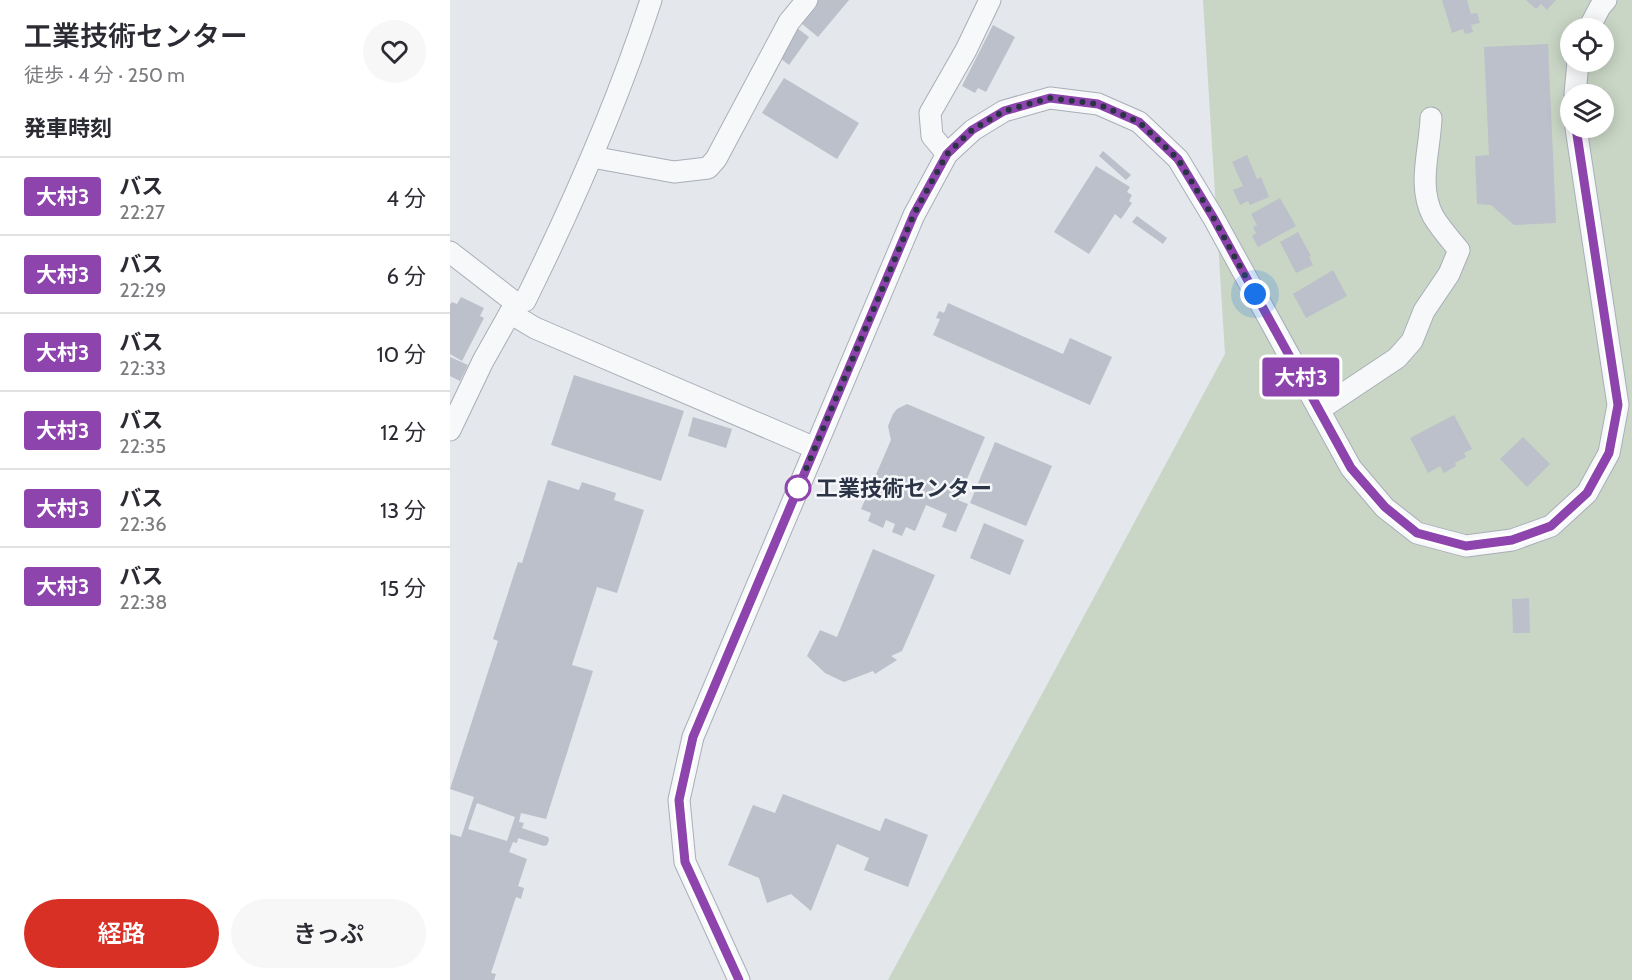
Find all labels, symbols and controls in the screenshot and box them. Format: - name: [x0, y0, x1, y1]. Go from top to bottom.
- map controls: [1560, 18, 1614, 138]
- button: locate: [1560, 18, 1614, 72]
- text: 工業技術センター: [24, 19, 248, 53]
- button: heart: [363, 20, 426, 83]
- text: 徒歩 · 4 分 · 250 m: [24, 63, 185, 87]
- button: layers: [1560, 84, 1614, 138]
- text: 発車時刻: [24, 115, 112, 142]
- text: バス: [119, 173, 163, 200]
- text: 大村3: [36, 184, 89, 209]
- text: 4 分: [386, 185, 426, 212]
- text: 22:27: [119, 200, 165, 224]
- text: バス: [119, 251, 163, 278]
- text: 大村3: [36, 262, 89, 287]
- text: 6 分: [387, 263, 426, 290]
- text: 22:29: [119, 278, 166, 302]
- your location: [1240, 279, 1270, 309]
- text: バス: [119, 329, 163, 356]
- text: 大村3: [36, 340, 89, 365]
- text: 10 分: [377, 341, 426, 368]
- text: 22:33: [119, 356, 166, 380]
- line badge: 大村3: [1266, 358, 1336, 397]
- text: 大村3: [1274, 365, 1328, 390]
- text: バス: [119, 407, 163, 434]
- text: 大村3: [36, 418, 89, 443]
- text: 12 分: [380, 419, 426, 446]
- text: 22:35: [119, 434, 166, 458]
- marker: 工業技術センター: [785, 475, 811, 501]
- place label: 工業技術センター: [816, 475, 992, 502]
- text: バス: [119, 485, 163, 512]
- text: 大村3: [36, 496, 89, 521]
- text: 13 分: [380, 497, 426, 524]
- text: 22:36: [119, 512, 167, 536]
- text: バス: [119, 563, 163, 590]
- text: 大村3: [36, 574, 89, 599]
- text: 15 分: [380, 575, 426, 602]
- text: 22:38: [119, 590, 167, 614]
- button: 経路: [24, 899, 219, 968]
- button: きっぷ: [231, 899, 426, 968]

